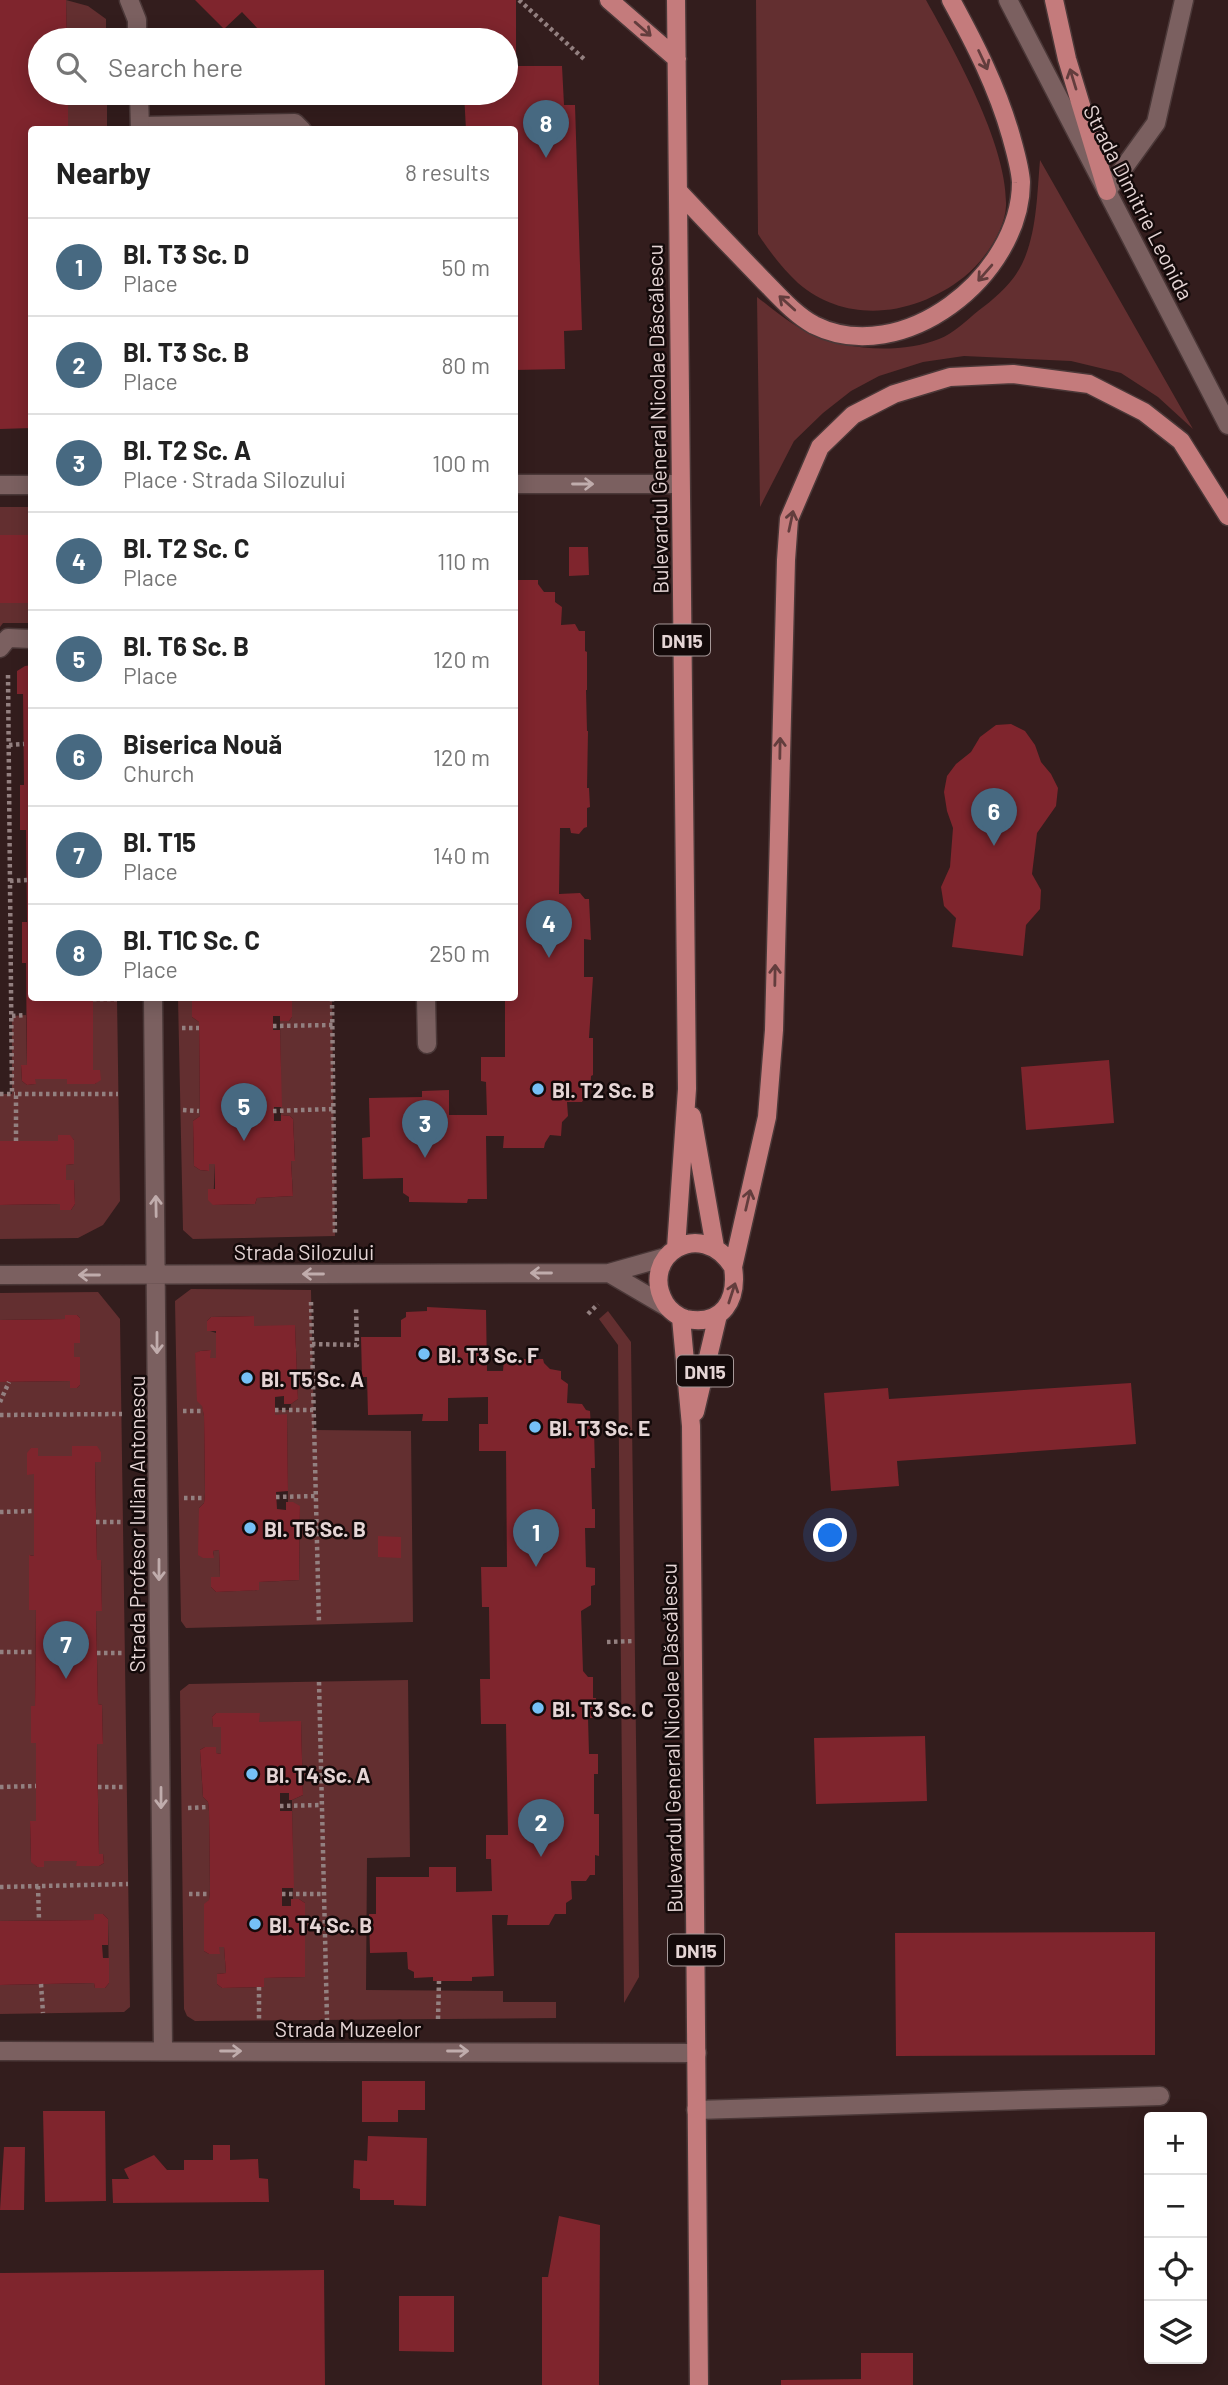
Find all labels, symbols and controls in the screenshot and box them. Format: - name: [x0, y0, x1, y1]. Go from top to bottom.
- one-way arrow: [634, 21, 652, 37]
- search box: [28, 28, 518, 105]
- icon: search: [52, 48, 90, 86]
- one-way arrow: [977, 49, 990, 71]
- text: Search here: [108, 51, 243, 82]
- one-way arrow: [1065, 68, 1078, 90]
- pin: 8: [523, 100, 569, 158]
- street label: Strada Dimitrie Leonida: [1079, 100, 1199, 304]
- text: Nearby: [56, 154, 151, 190]
- text: 8 results: [405, 158, 490, 186]
- text: Bl. T3 Sc. D: [123, 238, 249, 269]
- street label: Bulevardul General Nicolae Dăscălescu: [641, 244, 673, 594]
- text: 1: [75, 253, 83, 281]
- text: 50 m: [442, 253, 490, 281]
- one-way arrow: [977, 264, 993, 282]
- text: Place: [123, 269, 178, 297]
- one-way arrow: [779, 295, 796, 312]
- text: Bl. T3 Sc. B: [123, 336, 249, 367]
- text: 2: [73, 351, 85, 379]
- text: 80 m: [441, 351, 490, 379]
- text: Place: [123, 367, 178, 395]
- text: Bl. T2 Sc. A: [123, 434, 251, 465]
- text: 3: [73, 449, 85, 477]
- text: 100 m: [432, 449, 490, 477]
- text: Place · Strada Silozului: [123, 465, 346, 493]
- one-way arrow: [571, 477, 594, 491]
- one-way arrow: [784, 510, 798, 533]
- text: Bl. T2 Sc. C: [123, 532, 250, 563]
- text: 4: [72, 547, 86, 575]
- text: 110 m: [437, 547, 490, 575]
- text: Place: [123, 563, 178, 591]
- road number: DN15: [654, 624, 710, 656]
- text: Bl. T6 Sc. B: [123, 630, 249, 661]
- text: 5: [73, 645, 85, 673]
- text: 120 m: [433, 645, 490, 673]
- text: Place: [123, 661, 178, 689]
- text: Biserica Nouă: [123, 728, 282, 759]
- one-way arrow: [774, 737, 787, 760]
- text: 6: [73, 743, 85, 771]
- text: 120 m: [433, 743, 490, 771]
- text: Church: [123, 759, 194, 787]
- pin: 6: [971, 788, 1017, 846]
- text: Bl. T15: [123, 826, 196, 857]
- text: 7: [73, 841, 85, 869]
- text: 140 m: [433, 841, 490, 869]
- text: Place: [123, 857, 178, 885]
- pin: 4: [526, 900, 572, 958]
- text: Bl. T1C Sc. C: [123, 924, 260, 955]
- text: 8: [73, 939, 85, 967]
- text: 250 m: [429, 939, 490, 967]
- text: Place: [123, 955, 178, 983]
- one-way arrow: [769, 964, 782, 987]
- place label: Bl. T2 Sc. B: [552, 1077, 654, 1102]
- marker: Bl. T2 Sc. B: [530, 1081, 546, 1097]
- pin: 5: [221, 1083, 267, 1141]
- pin: 3: [402, 1100, 448, 1158]
- one-way arrow: [742, 1189, 755, 1212]
- one-way arrow: [149, 1195, 163, 1218]
- street label: Strada Silozului: [234, 1239, 374, 1264]
- one-way arrow: [530, 1266, 553, 1280]
- one-way arrow: [302, 1267, 325, 1281]
- one-way arrow: [77, 1268, 100, 1282]
- one-way arrow: [726, 1282, 739, 1304]
- one-way arrow: [150, 1331, 164, 1354]
- place label: Bl. T3 Sc. F: [438, 1342, 539, 1367]
- marker: Bl. T3 Sc. F: [416, 1346, 432, 1362]
- road number: DN15: [677, 1356, 733, 1386]
- place label: Bl. T5 Sc. A: [261, 1366, 364, 1391]
- marker: Bl. T5 Sc. A: [239, 1370, 255, 1386]
- street label: Strada Profesor Iulian Antonescu: [124, 1375, 149, 1673]
- place label: Bl. T3 Sc. E: [549, 1415, 650, 1440]
- marker: Bl. T3 Sc. E: [527, 1419, 543, 1435]
- pin: 1: [513, 1509, 559, 1567]
- place label: Bl. T5 Sc. B: [264, 1516, 366, 1541]
- your location: [813, 1518, 847, 1552]
- marker: Bl. T5 Sc. B: [242, 1520, 258, 1536]
- one-way arrow: [152, 1558, 166, 1581]
- street label: Bulevardul General Nicolae Dăscălescu: [655, 1563, 687, 1913]
- pin: 7: [43, 1621, 89, 1679]
- place label: Bl. T3 Sc. C: [552, 1696, 654, 1721]
- marker: Bl. T3 Sc. C: [530, 1700, 546, 1716]
- place label: Bl. T4 Sc. A: [266, 1762, 370, 1787]
- marker: Bl. T4 Sc. A: [244, 1766, 260, 1782]
- one-way arrow: [154, 1786, 168, 1809]
- pin: 2: [518, 1799, 564, 1857]
- place label: Bl. T4 Sc. B: [269, 1912, 372, 1937]
- marker: Bl. T4 Sc. B: [247, 1916, 263, 1932]
- road number: DN15: [668, 1934, 724, 1966]
- street label: Strada Muzeelor: [275, 2016, 422, 2041]
- one-way arrow: [219, 2044, 242, 2058]
- one-way arrow: [447, 2044, 470, 2058]
- map controls: [1144, 2112, 1207, 2364]
- button: +: [1144, 2112, 1207, 2175]
- button: −: [1144, 2175, 1207, 2238]
- button: locate: [1144, 2238, 1207, 2301]
- button: layers: [1144, 2301, 1207, 2364]

